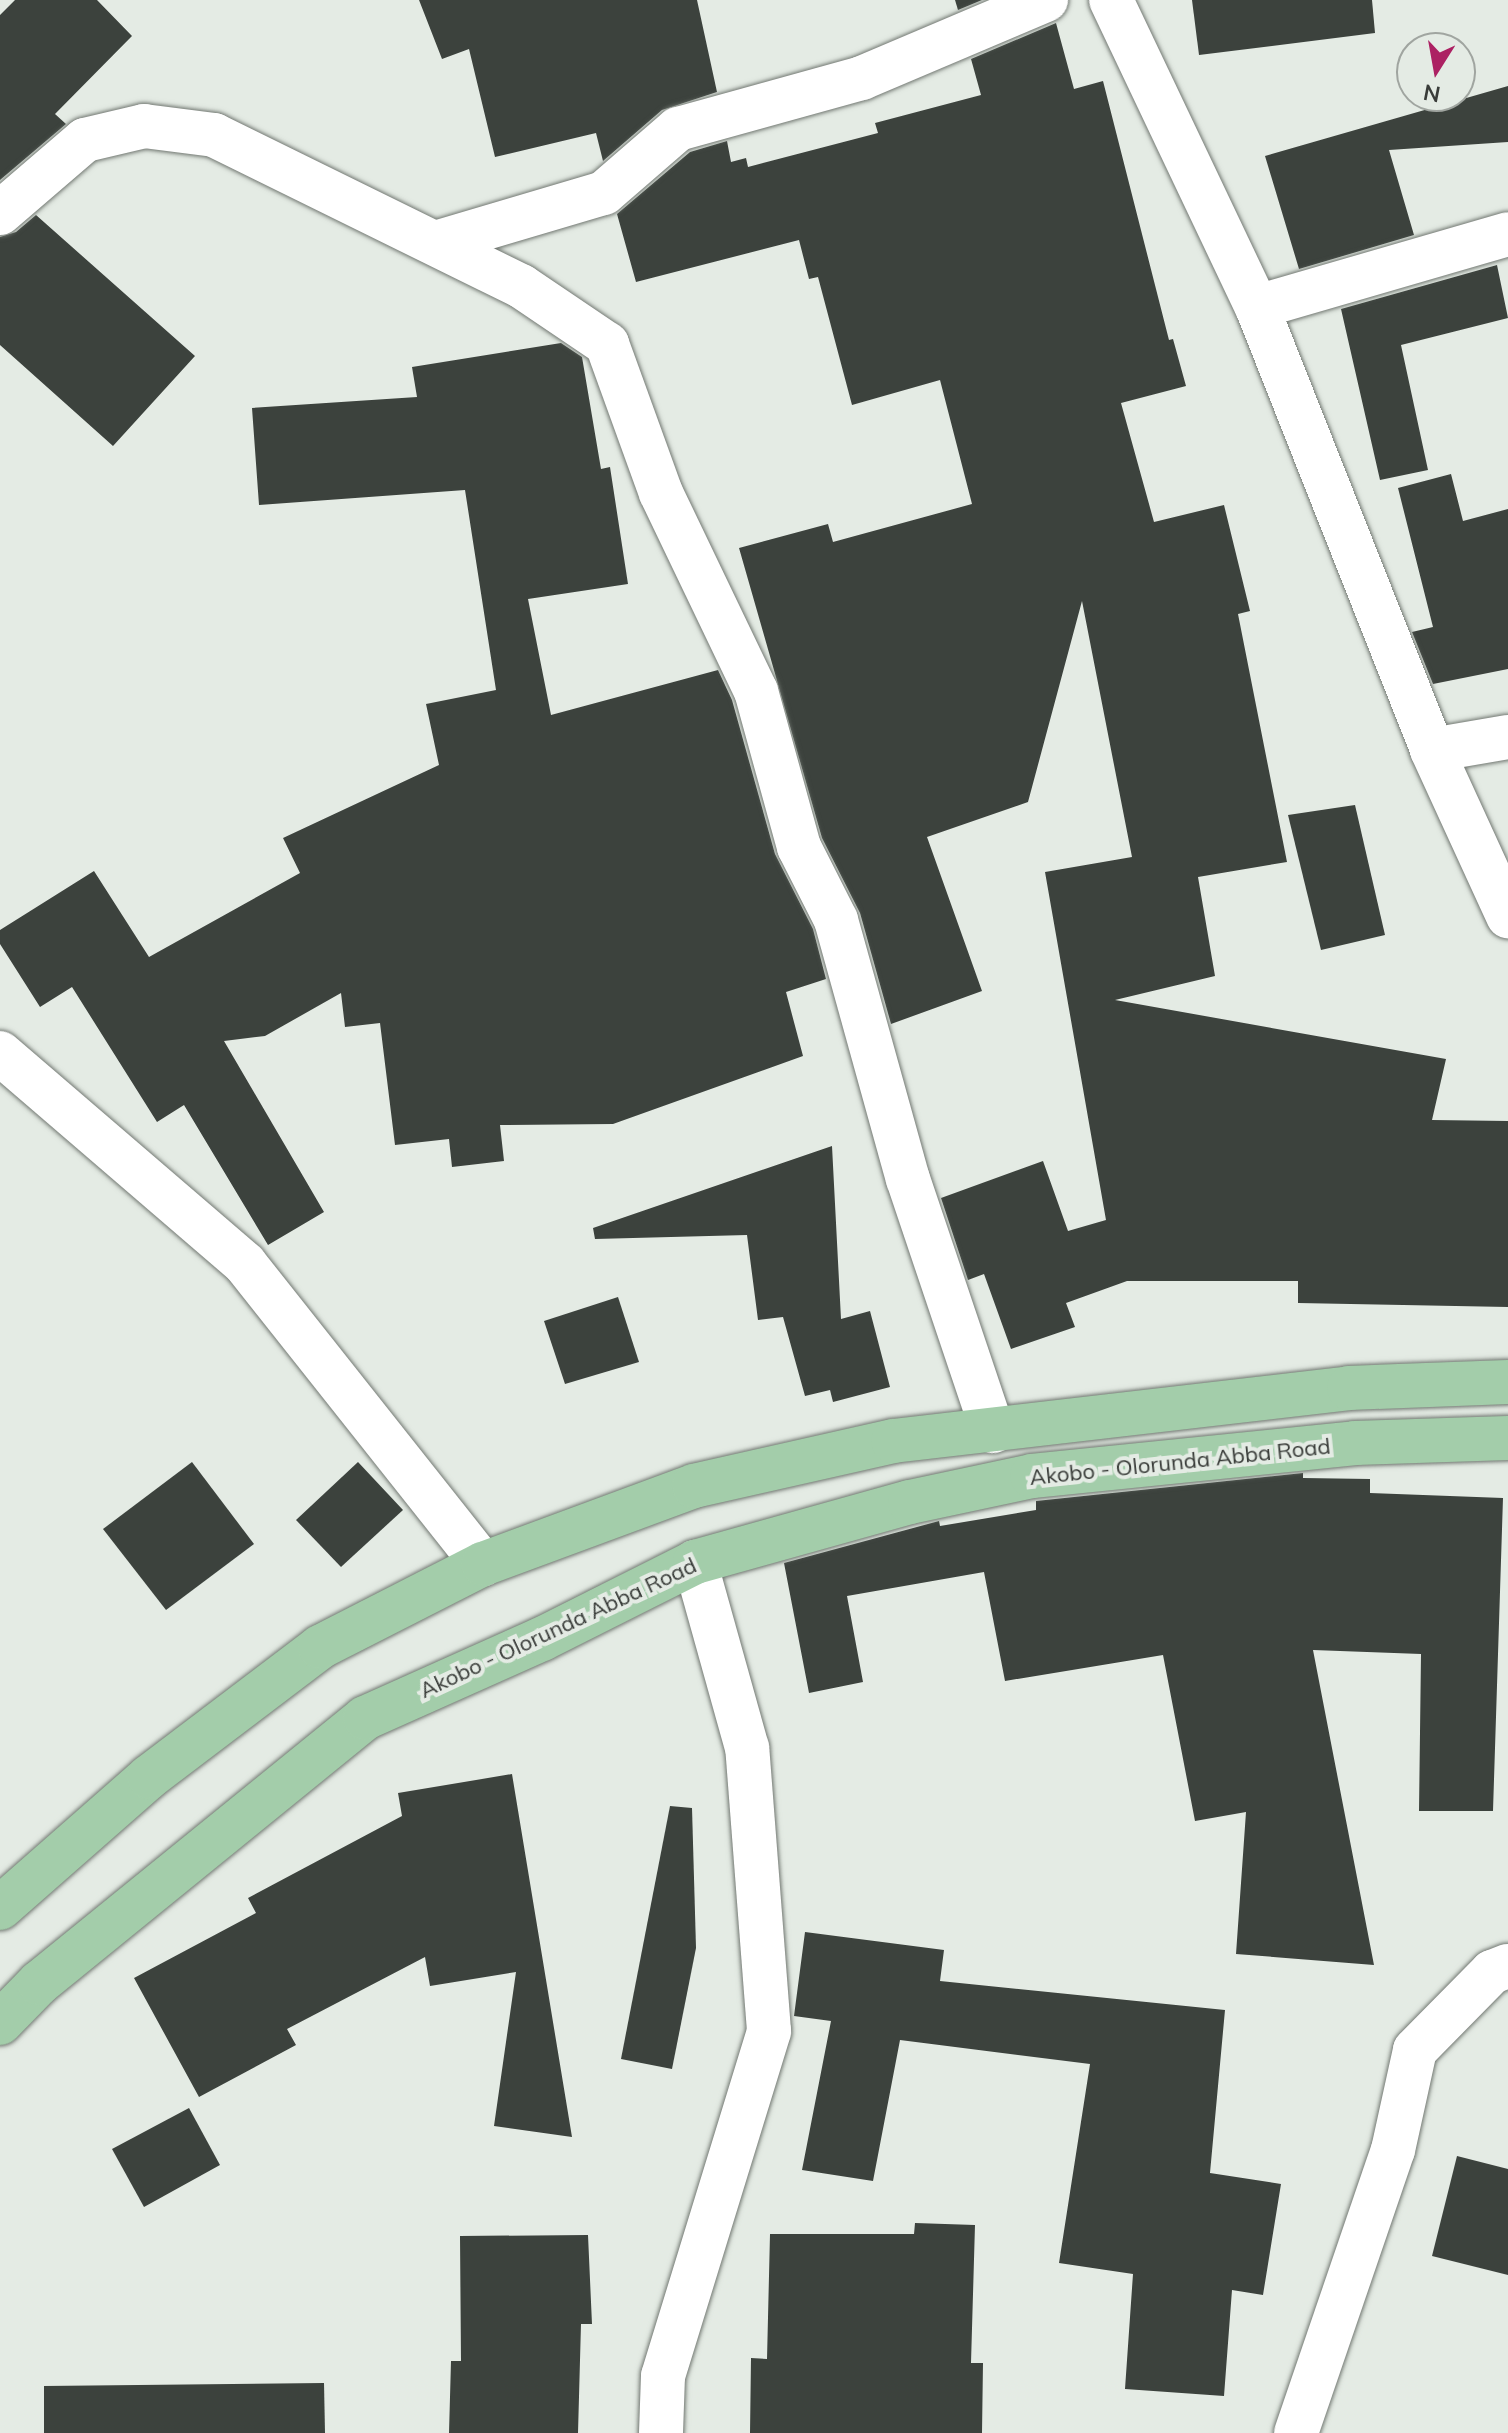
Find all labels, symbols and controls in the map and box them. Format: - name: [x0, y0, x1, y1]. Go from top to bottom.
- north arrow: [1396, 32, 1476, 112]
- text: N: [1421, 78, 1443, 109]
- street label: Akobo - Olorunda Abba Road: [1028, 1433, 1332, 1491]
- street label: Akobo - Olorunda Abba Road: [415, 1552, 701, 1704]

